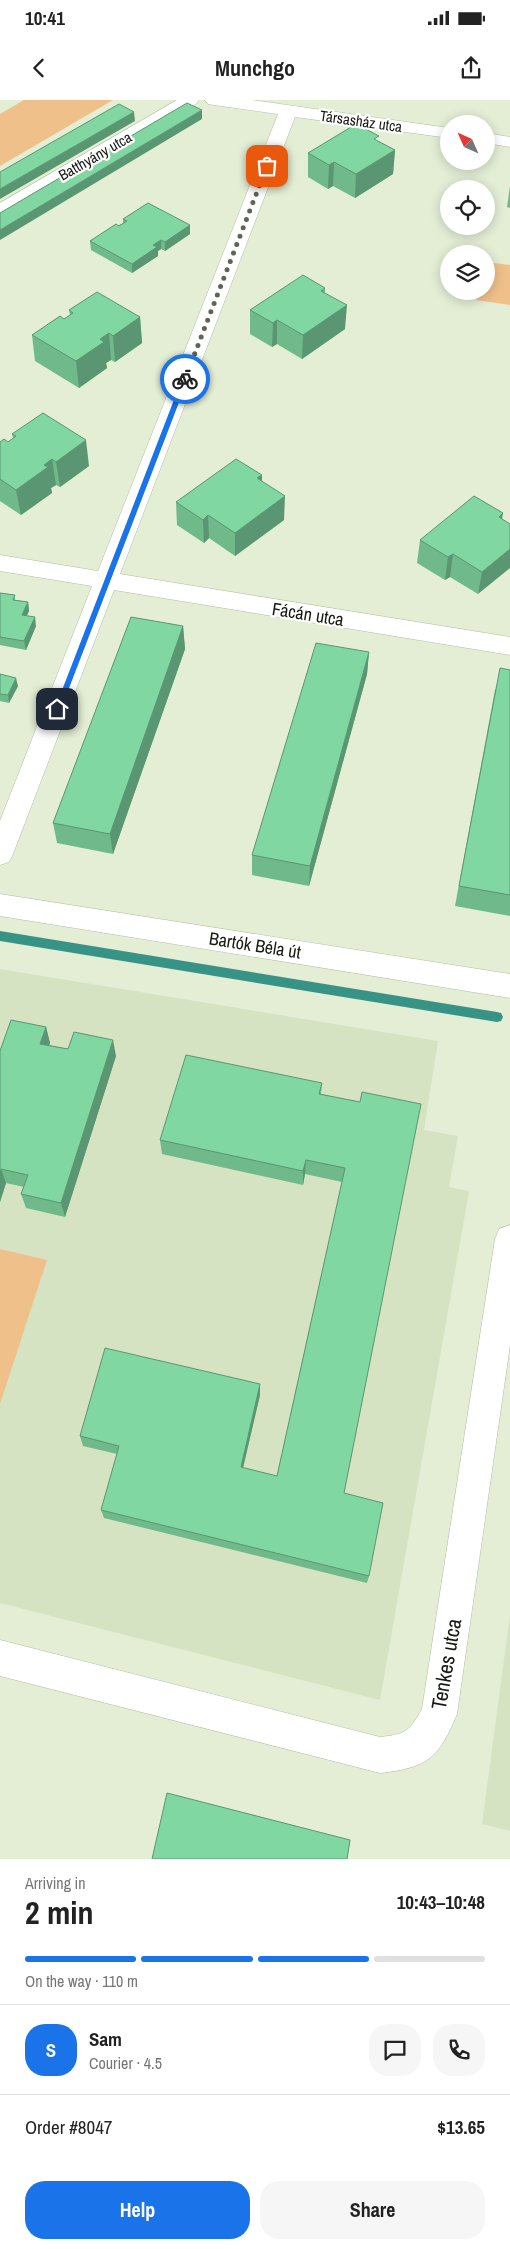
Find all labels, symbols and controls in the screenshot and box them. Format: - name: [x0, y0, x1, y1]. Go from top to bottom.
- text: 10:41: [25, 5, 65, 31]
- text: Munchgo: [215, 53, 295, 83]
- icon: back: [25, 54, 53, 82]
- icon: share: [457, 54, 485, 82]
- street label: Társasház utca: [318, 105, 404, 137]
- north arrow: [440, 115, 495, 170]
- map controls: [440, 115, 495, 300]
- street label: Batthyány utca: [55, 126, 136, 185]
- pin: [246, 145, 288, 187]
- icon: bag: [253, 152, 281, 180]
- button: locate: [440, 180, 495, 235]
- button: layers: [440, 245, 495, 300]
- courier: [160, 354, 210, 404]
- icon: bike: [171, 365, 199, 393]
- street label: Fácán utca: [270, 596, 346, 632]
- pin: [36, 688, 78, 730]
- icon: home: [43, 695, 71, 723]
- street label: Bartók Béla út: [207, 925, 303, 965]
- street label: Tenkes utca: [424, 1616, 468, 1712]
- text: Arriving in: [25, 1872, 86, 1894]
- text: 10:43–10:48: [397, 1889, 485, 1915]
- text: 2 min: [25, 1891, 94, 1934]
- text: On the way · 110 m: [25, 1970, 138, 1992]
- button: chat: [369, 2024, 421, 2076]
- button: phone: [433, 2024, 485, 2076]
- text: Sam: [89, 2026, 122, 2052]
- text: S: [46, 2037, 56, 2063]
- text: Courier · 4.5: [89, 2052, 162, 2074]
- text: Order #8047: [25, 2114, 112, 2140]
- text: $13.65: [437, 2114, 485, 2140]
- button: Help: [25, 2181, 250, 2239]
- button: Share: [260, 2181, 485, 2239]

